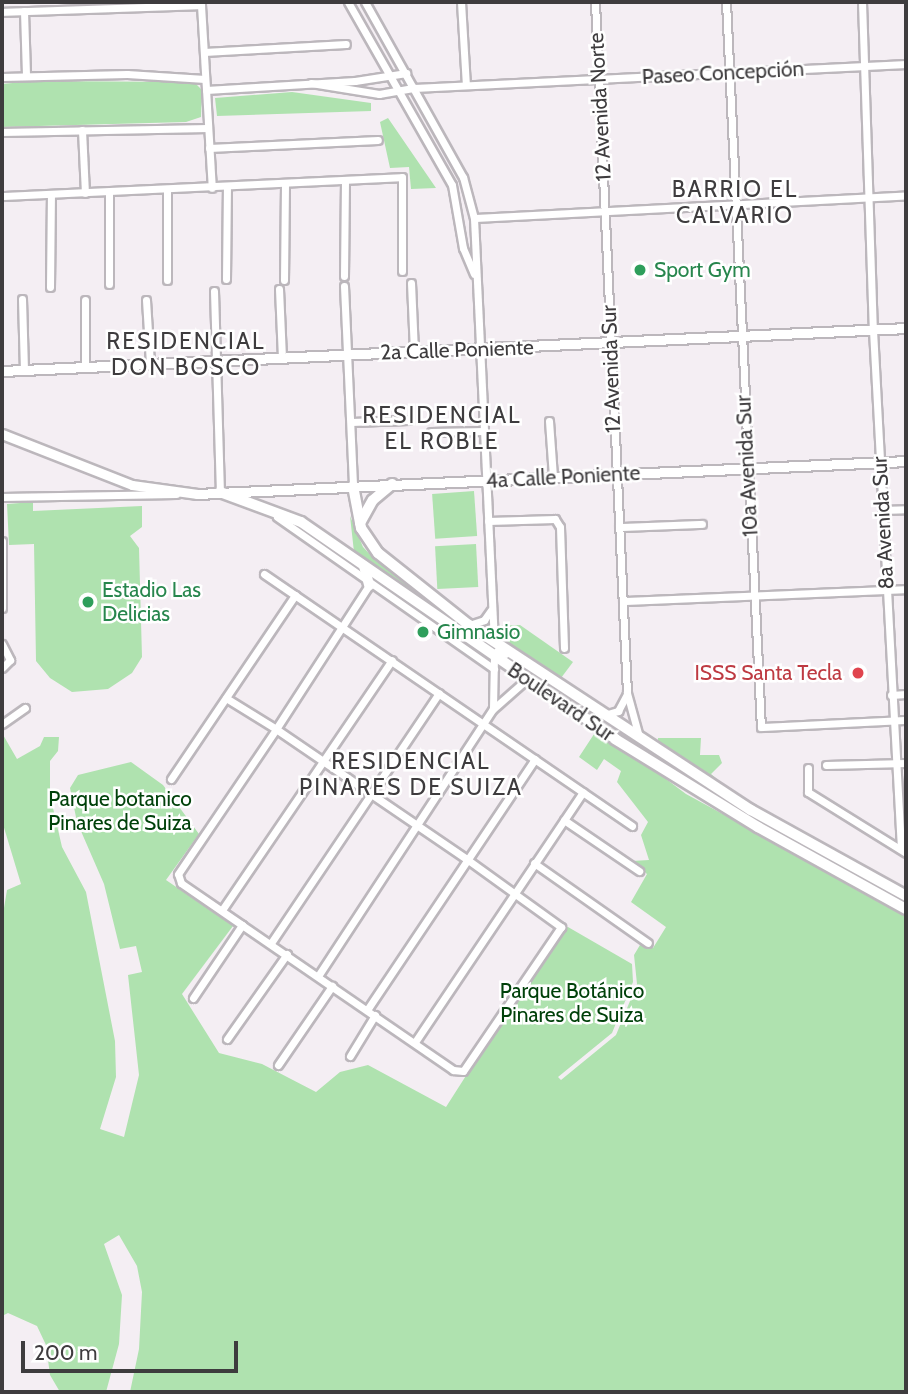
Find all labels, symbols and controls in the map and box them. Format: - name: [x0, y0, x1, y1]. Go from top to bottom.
- street label: 12 Avenida Norte: [584, 32, 616, 182]
- street label: Paseo Concepción: [641, 56, 805, 90]
- district label: BARRIO EL CALVARIO: [673, 175, 797, 229]
- place label: Sport Gym: [654, 257, 751, 283]
- marker: Sport Gym: [632, 262, 648, 278]
- street label: 12 Avenida Sur: [596, 305, 626, 433]
- district label: RESIDENCIAL DON BOSCO: [108, 327, 264, 381]
- street label: 2a Calle Poniente: [380, 335, 534, 365]
- street label: 10a Avenida Sur: [731, 395, 763, 537]
- district label: RESIDENCIAL EL ROBLE: [364, 401, 520, 455]
- street label: 8a Avenida Sur: [867, 456, 899, 590]
- street label: 4a Calle Poniente: [485, 460, 641, 494]
- place label: Estadio Las Delicias: [102, 577, 201, 627]
- marker: Estadio Las Delicias: [80, 594, 96, 610]
- place label: Gimnasio: [437, 619, 520, 645]
- marker: Gimnasio: [415, 624, 431, 640]
- street label: Boulevard Sur: [503, 657, 619, 747]
- place label: ISSS Santa Tecla: [694, 660, 842, 686]
- marker: ISSS Santa Tecla: [848, 663, 868, 683]
- district label: RESIDENCIAL PINARES DE SUIZA: [301, 747, 521, 801]
- park label: Parque botanico Pinares de Suiza: [48, 786, 192, 836]
- park label: Parque Botánico Pinares de Suiza: [500, 978, 644, 1028]
- scale bar: [24, 1328, 242, 1372]
- text: 200 m: [34, 1340, 97, 1365]

